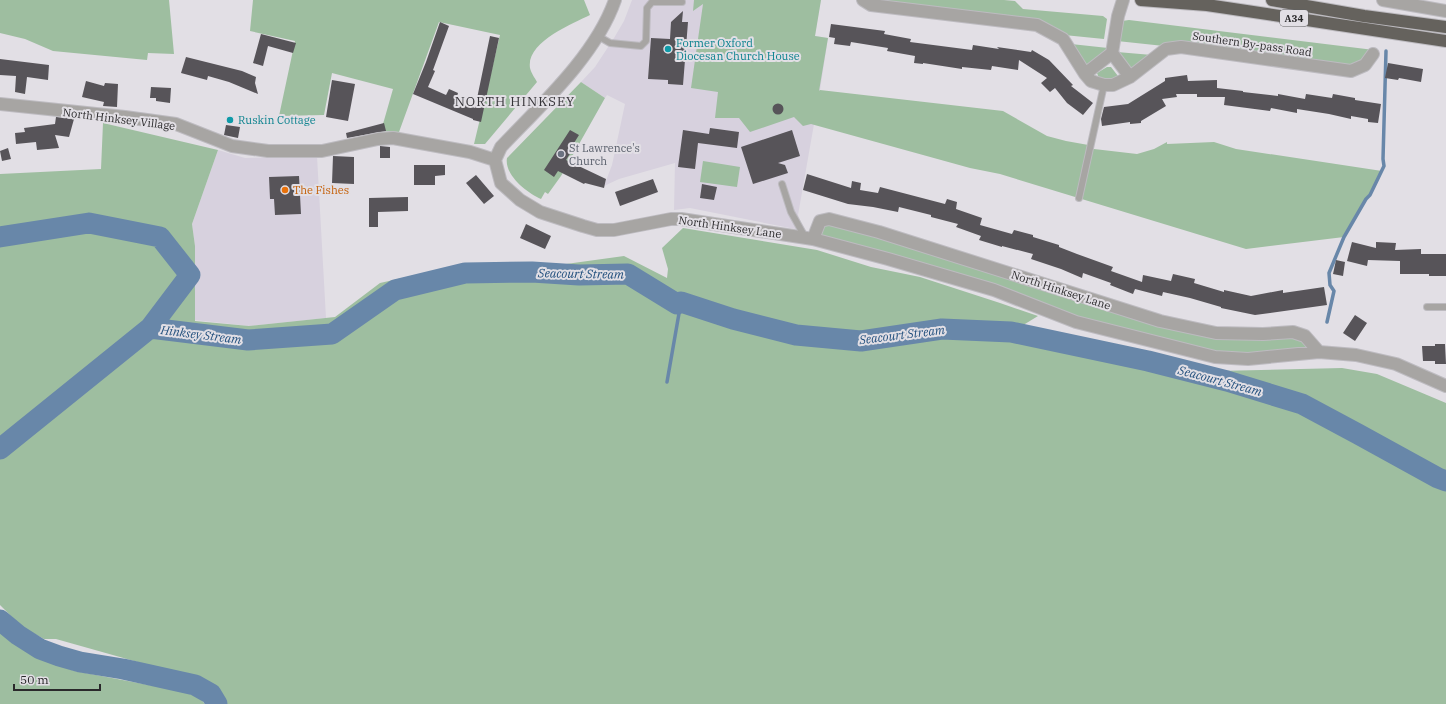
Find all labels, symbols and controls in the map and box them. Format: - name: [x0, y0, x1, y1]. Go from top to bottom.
- road number: A34: [1280, 10, 1308, 26]
- street label: Southern By-pass Road: [1191, 29, 1313, 59]
- place label: Former Oxford Diocesan Church House: [676, 36, 800, 63]
- marker: Former Oxford Diocesan Church House: [663, 44, 673, 54]
- district label: NORTH HINKSEY: [455, 93, 575, 110]
- street label: North Hinksey Village: [62, 105, 176, 133]
- place label: Ruskin Cottage: [238, 113, 316, 127]
- marker: Ruskin Cottage: [225, 115, 235, 125]
- place label: St Lawrence's Church: [569, 141, 640, 168]
- marker: St Lawrence's Church: [556, 149, 566, 159]
- place label: The Fishes: [293, 183, 349, 197]
- marker: The Fishes: [280, 185, 290, 195]
- street label: North Hinksey Lane: [678, 213, 782, 241]
- water label: Seacourt Stream: [537, 265, 624, 282]
- street label: North Hinksey Lane: [1010, 267, 1113, 313]
- water label: Hinksey Stream: [159, 322, 242, 347]
- water label: Seacourt Stream: [857, 322, 946, 347]
- water label: Seacourt Stream: [1176, 362, 1264, 399]
- scale bar: [14, 666, 100, 692]
- text: 50 m: [20, 672, 49, 687]

